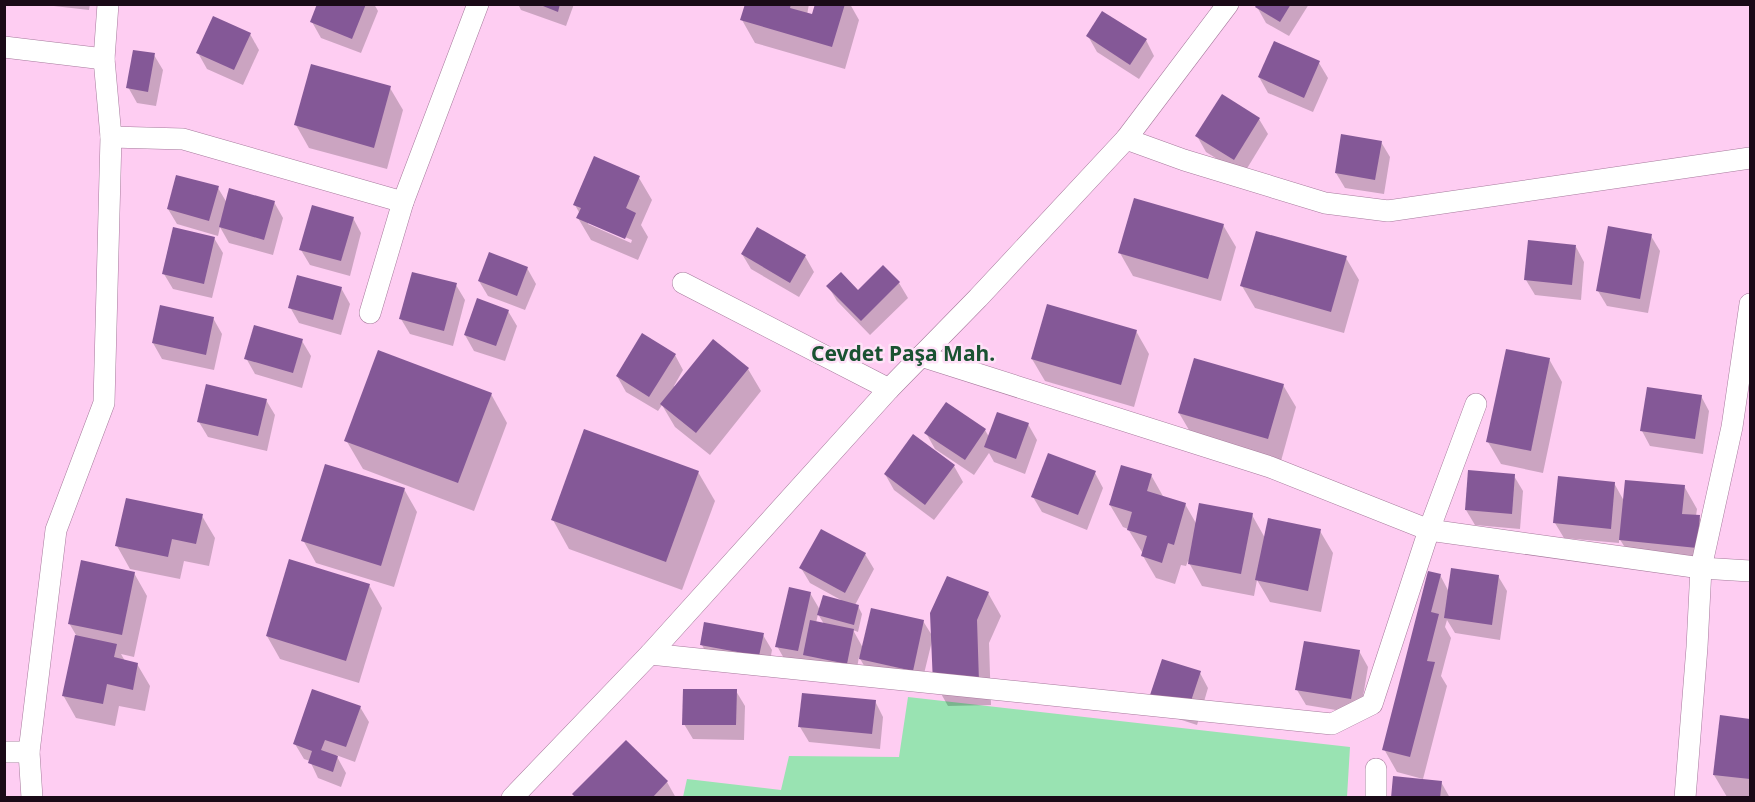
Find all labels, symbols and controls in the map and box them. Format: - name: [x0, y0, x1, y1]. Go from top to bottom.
- district label: Cevdet Paşa Mah.: [811, 339, 995, 367]

